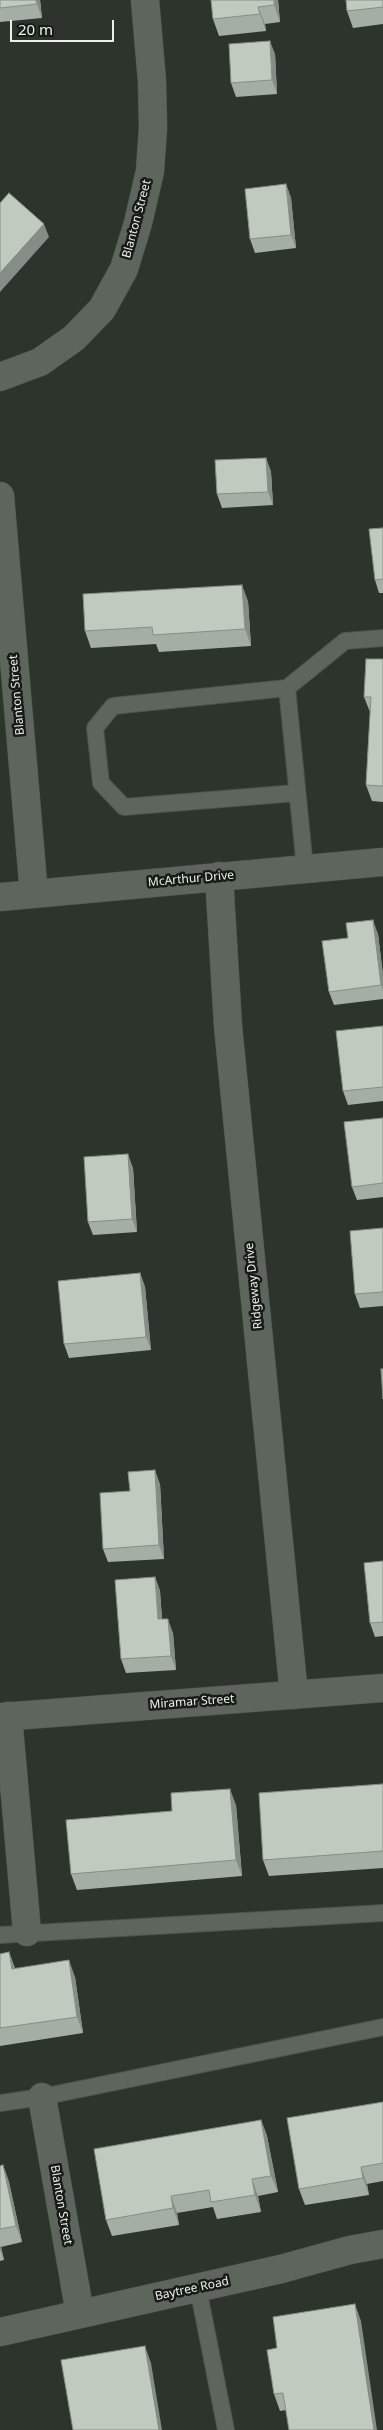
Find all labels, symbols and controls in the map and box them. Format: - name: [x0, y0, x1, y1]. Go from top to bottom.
- scale bar: [12, 10, 116, 42]
- text: 20 m: [18, 19, 53, 39]
- street label: Blanton Street: [120, 178, 154, 260]
- street label: Blanton Street: [6, 654, 28, 736]
- street label: McArthur Drive: [147, 868, 235, 890]
- street label: Ridgeway Drive: [242, 1242, 266, 1330]
- street label: Miramar Street: [149, 1692, 235, 1712]
- street label: Blanton Street: [47, 2164, 75, 2246]
- street label: Baytree Road: [154, 2274, 230, 2304]

